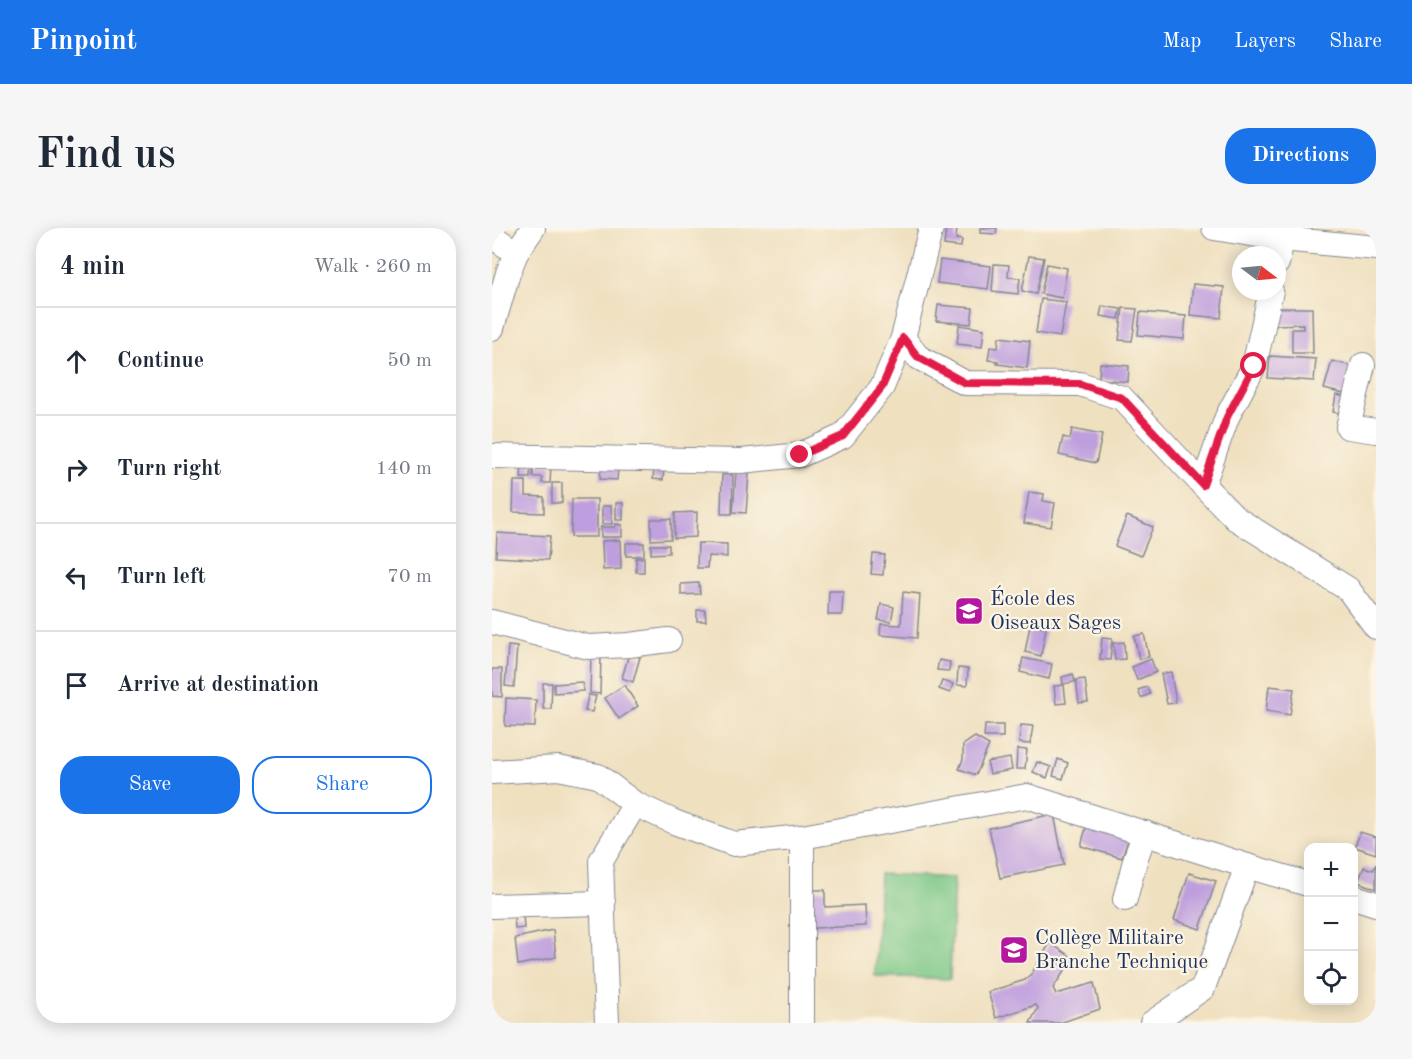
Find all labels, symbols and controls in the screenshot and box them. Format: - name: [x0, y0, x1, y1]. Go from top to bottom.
- text: Pinpoint: [30, 28, 137, 56]
- text: Map: [1162, 31, 1201, 52]
- text: Layers: [1234, 31, 1296, 52]
- text: Share: [1329, 31, 1382, 52]
- button: Directions: [1225, 128, 1376, 184]
- text: Find us: [36, 135, 175, 177]
- north arrow: [1232, 246, 1286, 300]
- text: 4 min: [60, 254, 125, 280]
- text: Walk · 260 m: [313, 257, 432, 277]
- icon: ahead: [60, 345, 93, 378]
- text: Continue: [117, 350, 204, 372]
- text: 50 m: [387, 351, 432, 371]
- route start: [1240, 352, 1266, 378]
- route end: [786, 441, 812, 467]
- icon: right: [60, 453, 93, 486]
- text: Turn right: [117, 458, 221, 480]
- text: 140 m: [376, 459, 432, 479]
- icon: left: [60, 561, 93, 594]
- text: Turn left: [117, 566, 206, 588]
- text: 70 m: [387, 567, 432, 587]
- place label: École des Oiseaux Sages: [990, 585, 1121, 634]
- school or university icon: École des Oiseaux Sages: [953, 595, 985, 627]
- icon: arrive: [60, 669, 93, 702]
- text: Arrive at destination: [117, 674, 319, 696]
- button: Save: [60, 756, 240, 814]
- button: Share: [252, 756, 432, 814]
- map controls: [1304, 843, 1358, 1005]
- button: +: [1304, 843, 1358, 897]
- button: −: [1304, 897, 1358, 951]
- place label: Collège Militaire Branche Technique: [1035, 928, 1208, 973]
- school or university icon: Collège Militaire Branche Technique: [998, 934, 1030, 966]
- button: locate: [1304, 951, 1358, 1005]

